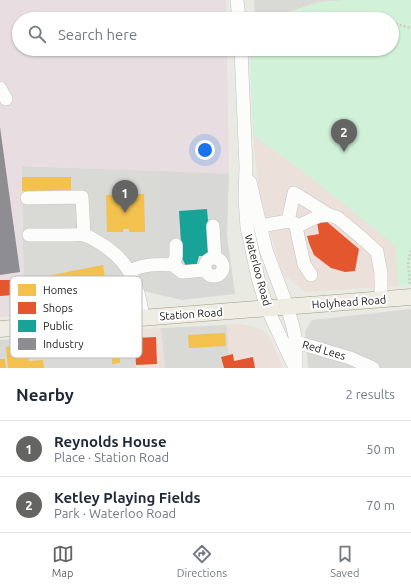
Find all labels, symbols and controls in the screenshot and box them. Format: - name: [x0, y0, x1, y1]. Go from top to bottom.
- search box: [12, 12, 399, 56]
- icon: search: [26, 23, 48, 45]
- text: Search here: [58, 26, 137, 43]
- pin: 2: [331, 119, 357, 152]
- your location: [195, 140, 215, 160]
- pin: 1: [112, 180, 138, 213]
- street label: Waterloo Road: [243, 233, 273, 307]
- legend: [10, 276, 142, 358]
- text: Homes: [43, 284, 78, 296]
- street label: Holyhead Road: [311, 293, 387, 311]
- text: Shops: [43, 302, 73, 314]
- street label: Station Road: [159, 306, 223, 322]
- text: Public: [43, 320, 73, 332]
- text: Industry: [43, 338, 84, 350]
- street label: Red Lees: [301, 338, 347, 362]
- text: Nearby: [16, 385, 74, 404]
- text: 2 results: [345, 387, 395, 401]
- text: Reynolds House: [54, 433, 167, 450]
- text: 1: [25, 442, 33, 456]
- text: 50 m: [366, 442, 395, 456]
- text: Place · Station Road: [54, 450, 169, 464]
- text: Ketley Playing Fields: [54, 489, 201, 506]
- text: 2: [25, 498, 33, 512]
- text: 70 m: [366, 498, 395, 512]
- text: Park · Waterloo Road: [54, 506, 176, 520]
- tab: Map: [52, 543, 74, 579]
- tab: Directions: [177, 543, 227, 579]
- tab: Saved: [330, 543, 359, 579]

